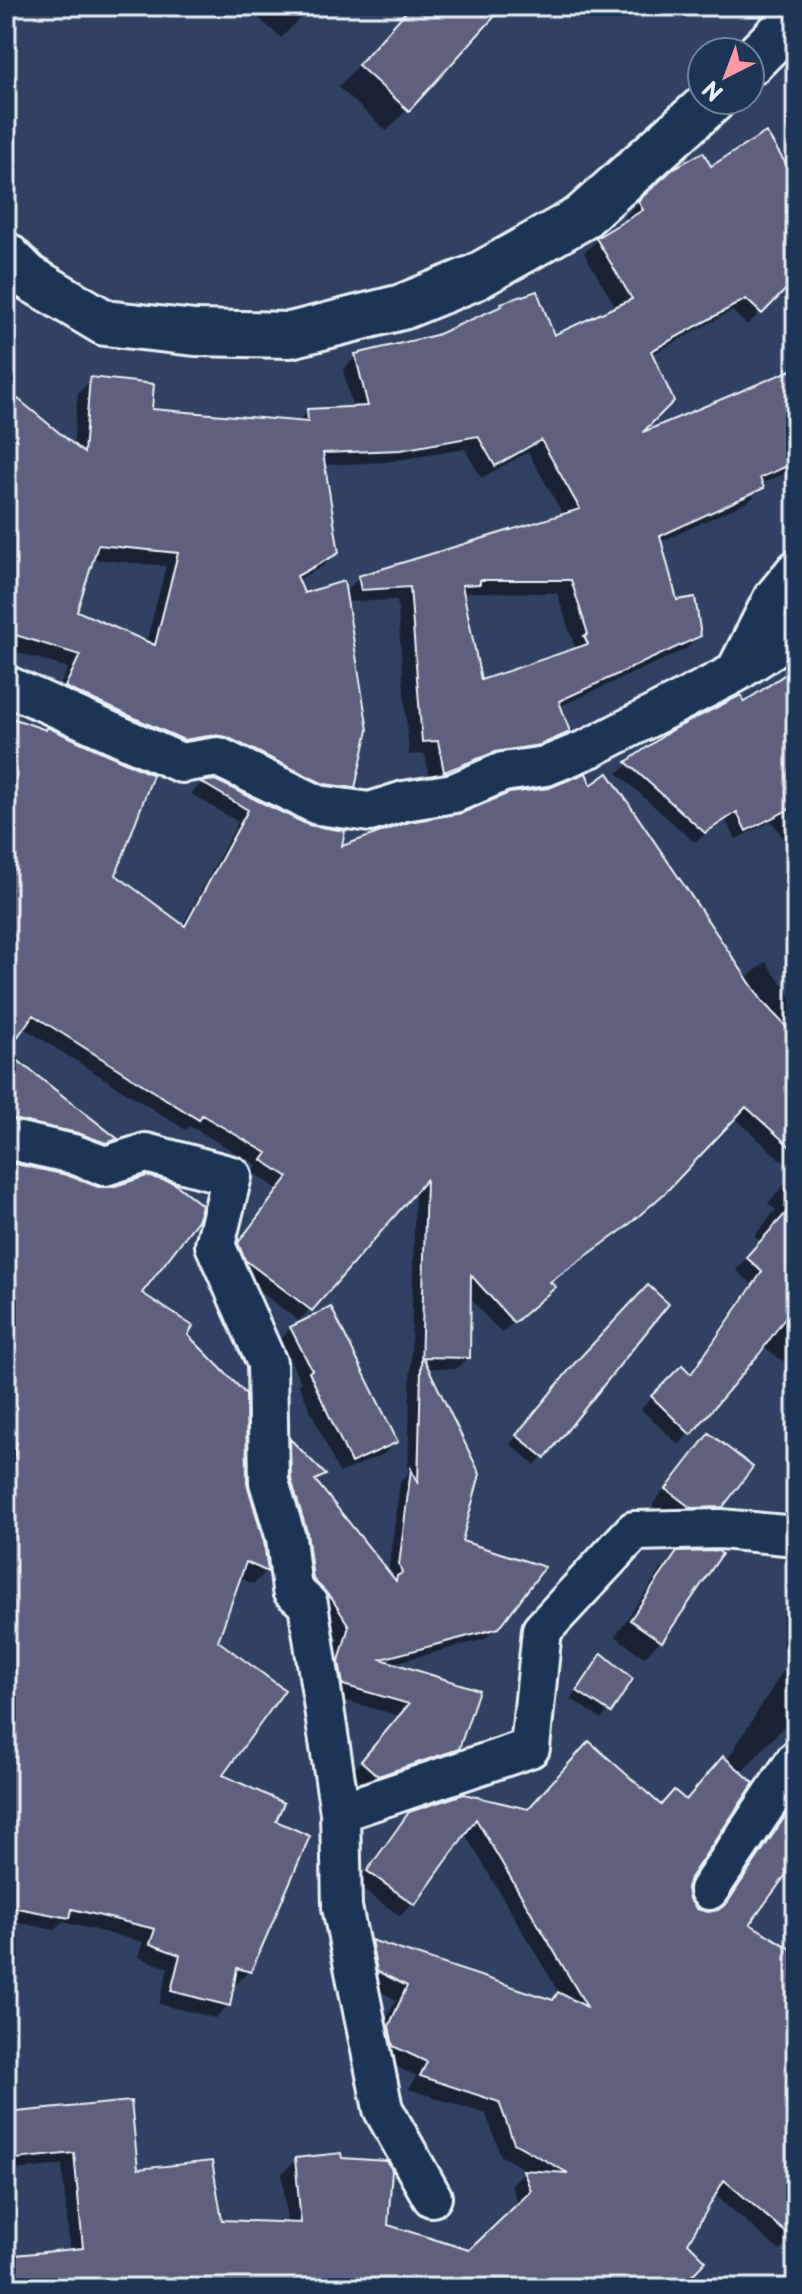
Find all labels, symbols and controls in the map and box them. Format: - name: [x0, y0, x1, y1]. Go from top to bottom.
- north arrow: [686, 36, 766, 116]
- text: N: [694, 74, 729, 110]

